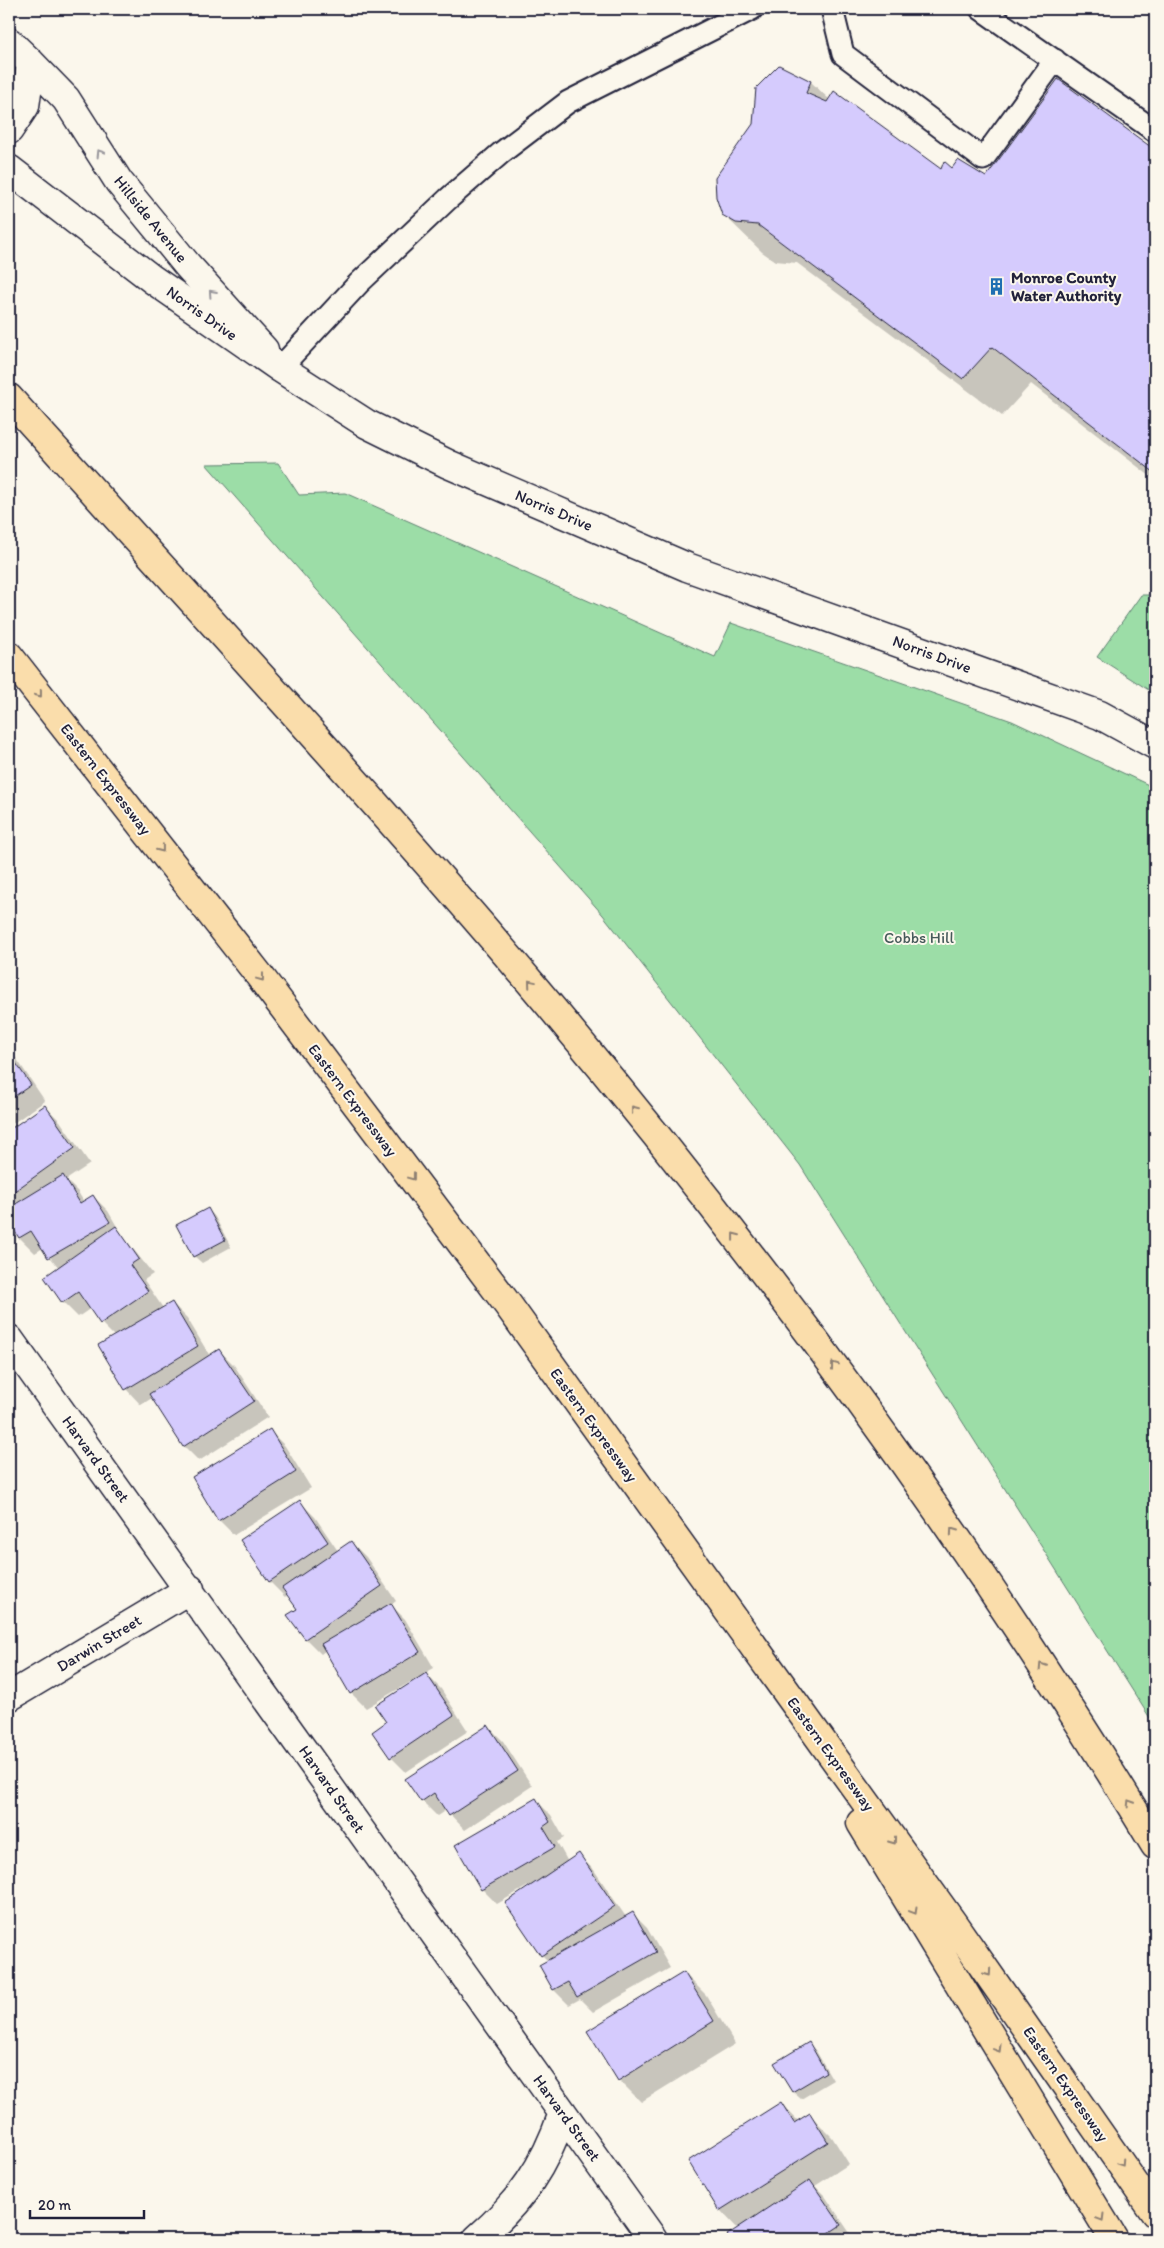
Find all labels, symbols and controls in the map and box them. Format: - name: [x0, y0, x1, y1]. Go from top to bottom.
- one-way arrow: [97, 149, 106, 158]
- street label: Hillside Avenue: [110, 172, 192, 267]
- place label: Monroe County Water Authority: [1011, 268, 1122, 306]
- building icon: Monroe County Water Authority: [987, 276, 1007, 296]
- street label: Norris Drive: [163, 282, 241, 344]
- one-way arrow: [209, 289, 218, 298]
- street label: Norris Drive: [512, 485, 596, 535]
- street label: Norris Drive: [890, 631, 974, 677]
- one-way arrow: [33, 688, 42, 698]
- street label: Eastern Expressway: [57, 719, 156, 839]
- one-way arrow: [155, 844, 164, 853]
- park label: Cobbs Hill: [884, 928, 955, 947]
- one-way arrow: [255, 972, 263, 981]
- one-way arrow: [527, 980, 536, 989]
- street label: Eastern Expressway: [304, 1040, 402, 1161]
- one-way arrow: [631, 1105, 640, 1114]
- one-way arrow: [407, 1171, 415, 1180]
- one-way arrow: [733, 1233, 741, 1242]
- one-way arrow: [831, 1361, 840, 1371]
- street label: Eastern Expressway: [546, 1364, 642, 1486]
- street label: Harvard Street: [58, 1412, 134, 1506]
- one-way arrow: [950, 1527, 959, 1537]
- street label: Darwin Street: [53, 1610, 145, 1676]
- one-way arrow: [1039, 1663, 1048, 1672]
- street label: Eastern Expressway: [783, 1693, 879, 1815]
- street label: Harvard Street: [295, 1742, 369, 1836]
- one-way arrow: [1126, 1800, 1136, 1809]
- one-way arrow: [887, 1835, 896, 1844]
- one-way arrow: [907, 1905, 917, 1914]
- one-way arrow: [982, 1967, 991, 1977]
- street label: Eastern Expressway: [1019, 2023, 1113, 2146]
- one-way arrow: [992, 2044, 1002, 2053]
- street label: Harvard Street: [529, 2071, 605, 2165]
- one-way arrow: [1115, 2157, 1124, 2167]
- scale bar: [30, 2188, 144, 2220]
- text: 20 m: [38, 2196, 72, 2214]
- one-way arrow: [1095, 2213, 1105, 2222]

